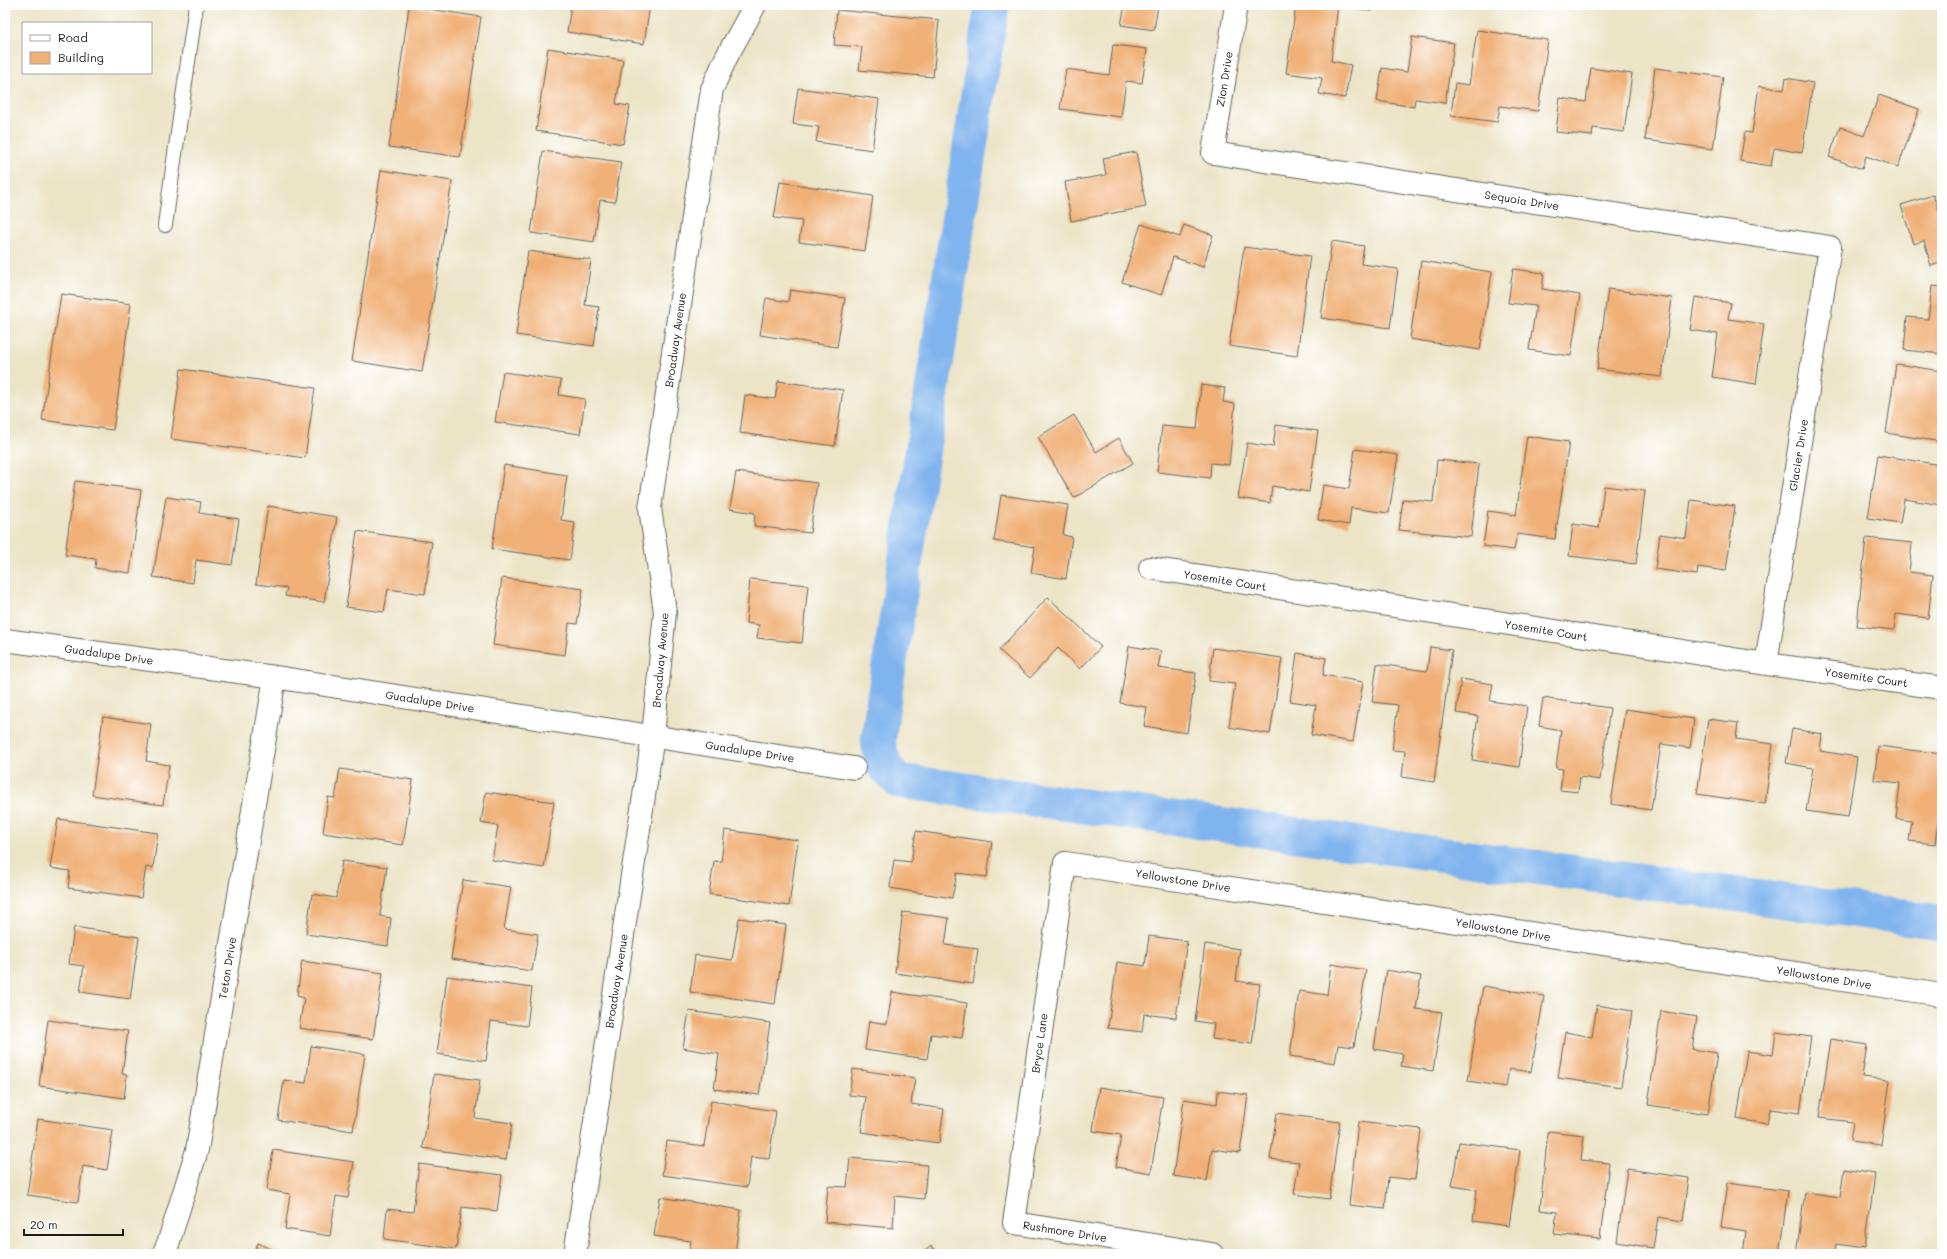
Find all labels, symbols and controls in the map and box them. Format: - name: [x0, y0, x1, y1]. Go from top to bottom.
- legend: [22, 22, 152, 74]
- text: Road: [58, 29, 88, 45]
- text: Building: [58, 49, 104, 65]
- street label: Zion Drive: [1212, 50, 1236, 108]
- street label: Sequoia Drive: [1484, 187, 1561, 213]
- street label: Broadway Avenue: [661, 292, 689, 388]
- street label: Glacier Drive: [1785, 418, 1811, 492]
- street label: Yosemite Court: [1182, 566, 1268, 594]
- street label: Broadway Avenue: [648, 612, 672, 708]
- street label: Yosemite Court: [1503, 616, 1589, 644]
- street label: Guadalupe Drive: [63, 640, 155, 668]
- street label: Yosemite Court: [1823, 664, 1909, 690]
- street label: Guadalupe Drive: [384, 687, 476, 715]
- street label: Guadalupe Drive: [704, 737, 796, 765]
- street label: Yellowstone Drive: [1134, 865, 1232, 895]
- street label: Yellowstone Drive: [1454, 914, 1552, 944]
- street label: Broadway Avenue: [601, 933, 631, 1029]
- street label: Teton Drive: [215, 936, 239, 1000]
- street label: Yellowstone Drive: [1775, 962, 1873, 992]
- street label: Bryce Lane: [1027, 1012, 1051, 1074]
- scale bar: [24, 1211, 123, 1237]
- text: 20 m: [30, 1216, 58, 1232]
- street label: Rushmore Drive: [1022, 1217, 1108, 1245]

